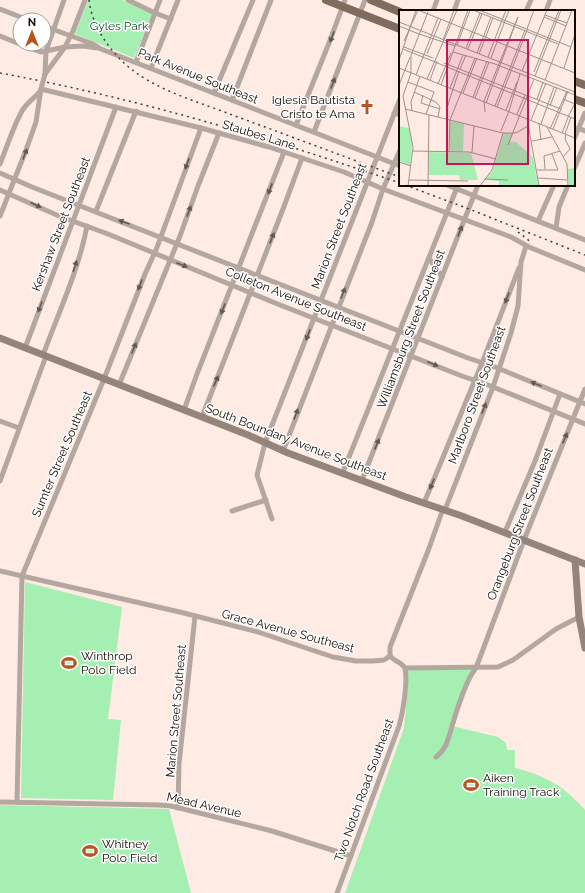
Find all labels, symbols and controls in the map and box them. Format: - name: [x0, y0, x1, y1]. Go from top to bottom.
- inset map: [399, 10, 575, 186]
- north arrow: [12, 12, 52, 52]
- text: N: [28, 16, 36, 29]
- park label: Gyles Park: [90, 19, 149, 33]
- one-way arrow: [328, 31, 334, 43]
- street label: Park Avenue Southeast: [136, 45, 260, 107]
- one-way arrow: [331, 76, 337, 88]
- place label: Iglesia Bautista Cristo te Ama: [272, 93, 355, 121]
- church icon: Iglesia Bautista Cristo te Ama: [358, 98, 376, 116]
- street label: Staubes Lane: [221, 117, 297, 153]
- one-way arrow: [22, 147, 28, 159]
- street label: Kershaw Street Southeast: [29, 155, 93, 293]
- one-way arrow: [183, 159, 189, 171]
- street label: Marion Street Southeast: [309, 161, 369, 291]
- one-way arrow: [267, 183, 273, 195]
- one-way arrow: [30, 202, 41, 208]
- one-way arrow: [186, 204, 192, 216]
- one-way arrow: [118, 219, 130, 225]
- one-way arrow: [458, 225, 464, 237]
- one-way arrow: [269, 232, 275, 244]
- street label: Williamsburg Street Southeast: [374, 248, 448, 410]
- one-way arrow: [73, 260, 79, 272]
- one-way arrow: [176, 262, 188, 268]
- street label: Colleton Avenue Southeast: [223, 264, 369, 334]
- one-way arrow: [137, 280, 143, 292]
- one-way arrow: [341, 286, 347, 298]
- one-way arrow: [504, 293, 510, 305]
- one-way arrow: [37, 301, 43, 313]
- one-way arrow: [219, 304, 225, 316]
- street label: Marlboro Street Southeast: [446, 324, 508, 466]
- one-way arrow: [304, 330, 310, 342]
- one-way arrow: [131, 342, 137, 354]
- one-way arrow: [427, 362, 439, 368]
- one-way arrow: [214, 374, 220, 386]
- one-way arrow: [530, 381, 541, 387]
- street label: Sumter Street Southeast: [29, 389, 95, 519]
- street label: South Boundary Avenue Southeast: [203, 401, 389, 483]
- one-way arrow: [482, 402, 488, 414]
- one-way arrow: [294, 408, 300, 420]
- one-way arrow: [562, 432, 568, 444]
- one-way arrow: [374, 438, 380, 449]
- street label: Orangeburg Street Southeast: [484, 446, 556, 602]
- one-way arrow: [429, 478, 435, 489]
- street label: Grace Avenue Southeast: [220, 607, 356, 655]
- street label: Marion Street Southeast: [163, 644, 189, 778]
- place label: Winthrop Polo Field: [81, 649, 136, 677]
- sports icon: Winthrop Polo Field: [60, 654, 78, 672]
- street label: Two Notch Road Southeast: [332, 717, 396, 863]
- place label: Aiken Training Track: [483, 771, 560, 799]
- sports icon: Aiken Training Track: [462, 776, 480, 794]
- street label: Mead Avenue: [165, 790, 243, 820]
- place label: Whitney Polo Field: [102, 837, 157, 865]
- sports icon: Whitney Polo Field: [81, 842, 99, 860]

